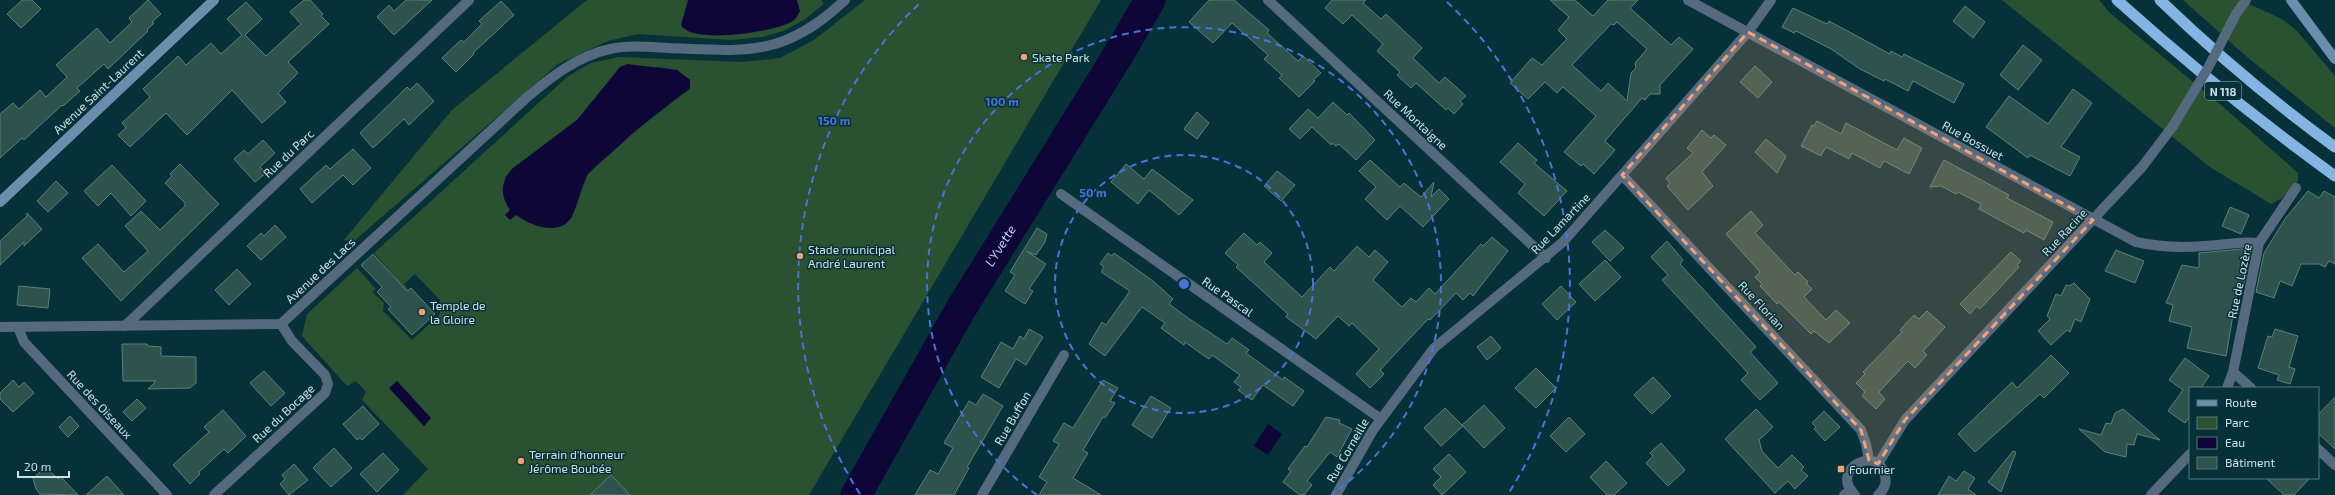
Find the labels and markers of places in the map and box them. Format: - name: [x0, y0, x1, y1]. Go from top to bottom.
- place label: Skate Park: [1032, 50, 1090, 64]
- marker: Skate Park: [1019, 52, 1029, 62]
- place label: Stade municipal André Laurent: [808, 242, 896, 270]
- marker: Stade municipal André Laurent: [795, 251, 805, 261]
- centre of rings: [1177, 277, 1191, 291]
- place label: Temple de la Gloire: [430, 298, 486, 326]
- marker: Temple de la Gloire: [417, 307, 427, 317]
- place label: Terrain d'honneur Jérôme Boubée: [529, 447, 625, 475]
- marker: Terrain d'honneur Jérôme Boubée: [516, 456, 526, 466]
- place label: Fournier: [1849, 462, 1895, 476]
- marker: Fournier: [1836, 464, 1846, 474]

